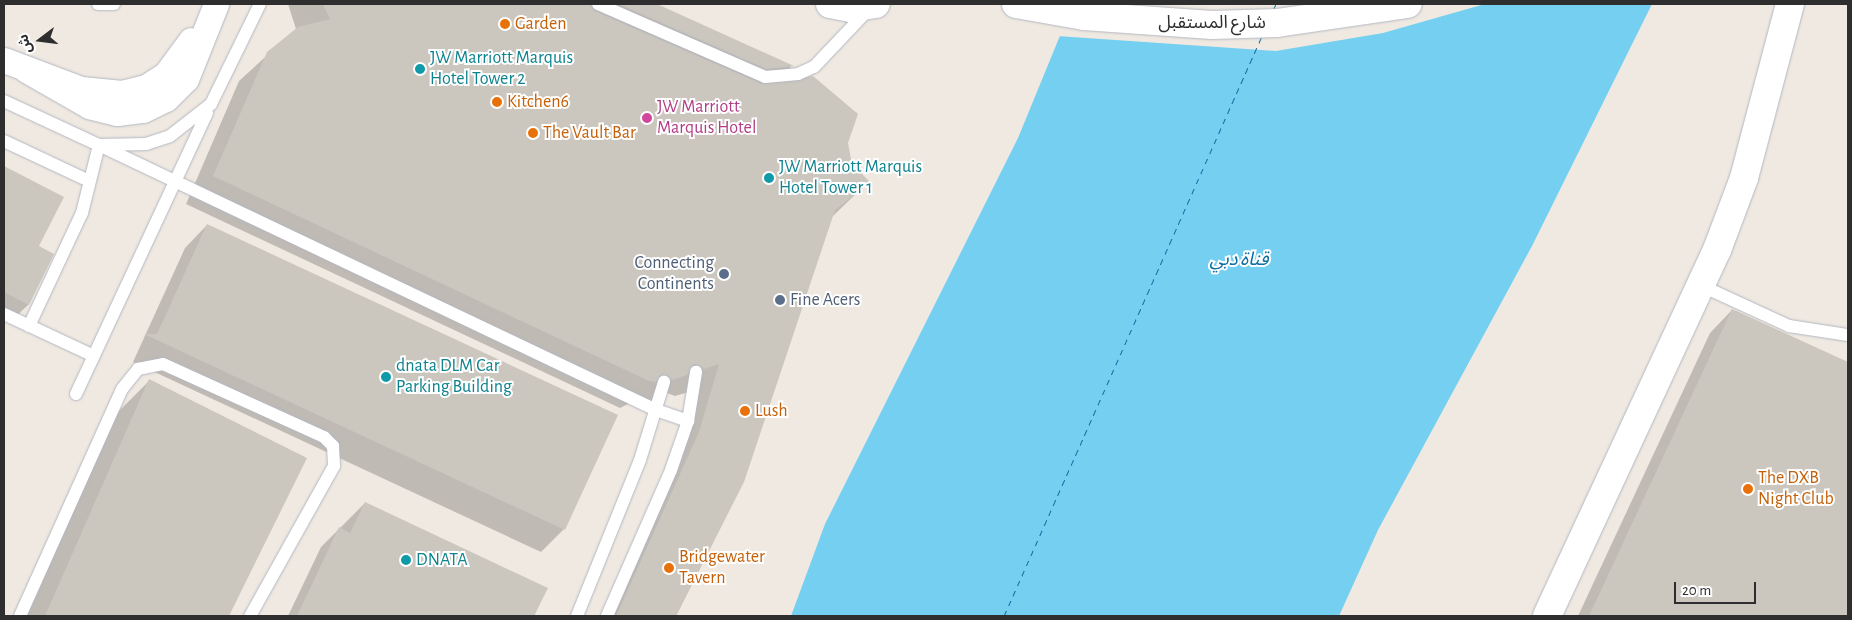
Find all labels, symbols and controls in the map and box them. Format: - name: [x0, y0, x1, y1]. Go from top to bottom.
- street label: شارع المستقبل: [1158, 12, 1266, 34]
- place label: Garden: [515, 13, 566, 35]
- north arrow: [15, 15, 65, 65]
- marker: Garden: [499, 18, 511, 30]
- text: ش: [16, 33, 35, 55]
- place label: JW Marriott Marquis Hotel Tower 2: [430, 48, 573, 90]
- marker: JW Marriott Marquis Hotel Tower 2: [414, 63, 426, 75]
- place label: Kitchen6: [507, 91, 569, 113]
- marker: Kitchen6: [491, 96, 503, 108]
- place label: JW Marriott Marquis Hotel: [657, 97, 756, 140]
- marker: JW Marriott Marquis Hotel: [641, 112, 653, 124]
- place label: The Vault Bar: [543, 122, 636, 144]
- marker: The Vault Bar: [527, 127, 539, 139]
- place label: JW Marriott Marquis Hotel Tower 1: [779, 157, 922, 200]
- marker: JW Marriott Marquis Hotel Tower 1: [763, 172, 775, 184]
- water label: قناة دبي: [1209, 249, 1269, 271]
- place label: Connecting Continents: [635, 253, 714, 296]
- marker: Connecting Continents: [718, 268, 730, 280]
- place label: Fine Acers: [790, 289, 861, 311]
- marker: Fine Acers: [774, 294, 786, 306]
- place label: dnata DLM Car Parking Building: [396, 356, 512, 398]
- marker: dnata DLM Car Parking Building: [380, 371, 392, 383]
- place label: Lush: [755, 400, 788, 422]
- marker: Lush: [739, 405, 751, 417]
- place label: The DXB Night Club: [1758, 468, 1834, 510]
- marker: The DXB Night Club: [1742, 483, 1754, 495]
- place label: Bridgewater Tavern: [679, 547, 765, 590]
- place label: DNATA: [416, 549, 468, 571]
- marker: DNATA: [400, 554, 412, 566]
- marker: Bridgewater Tavern: [663, 562, 675, 574]
- scale bar: [1677, 572, 1760, 604]
- text: 20 m: [1682, 583, 1711, 598]

